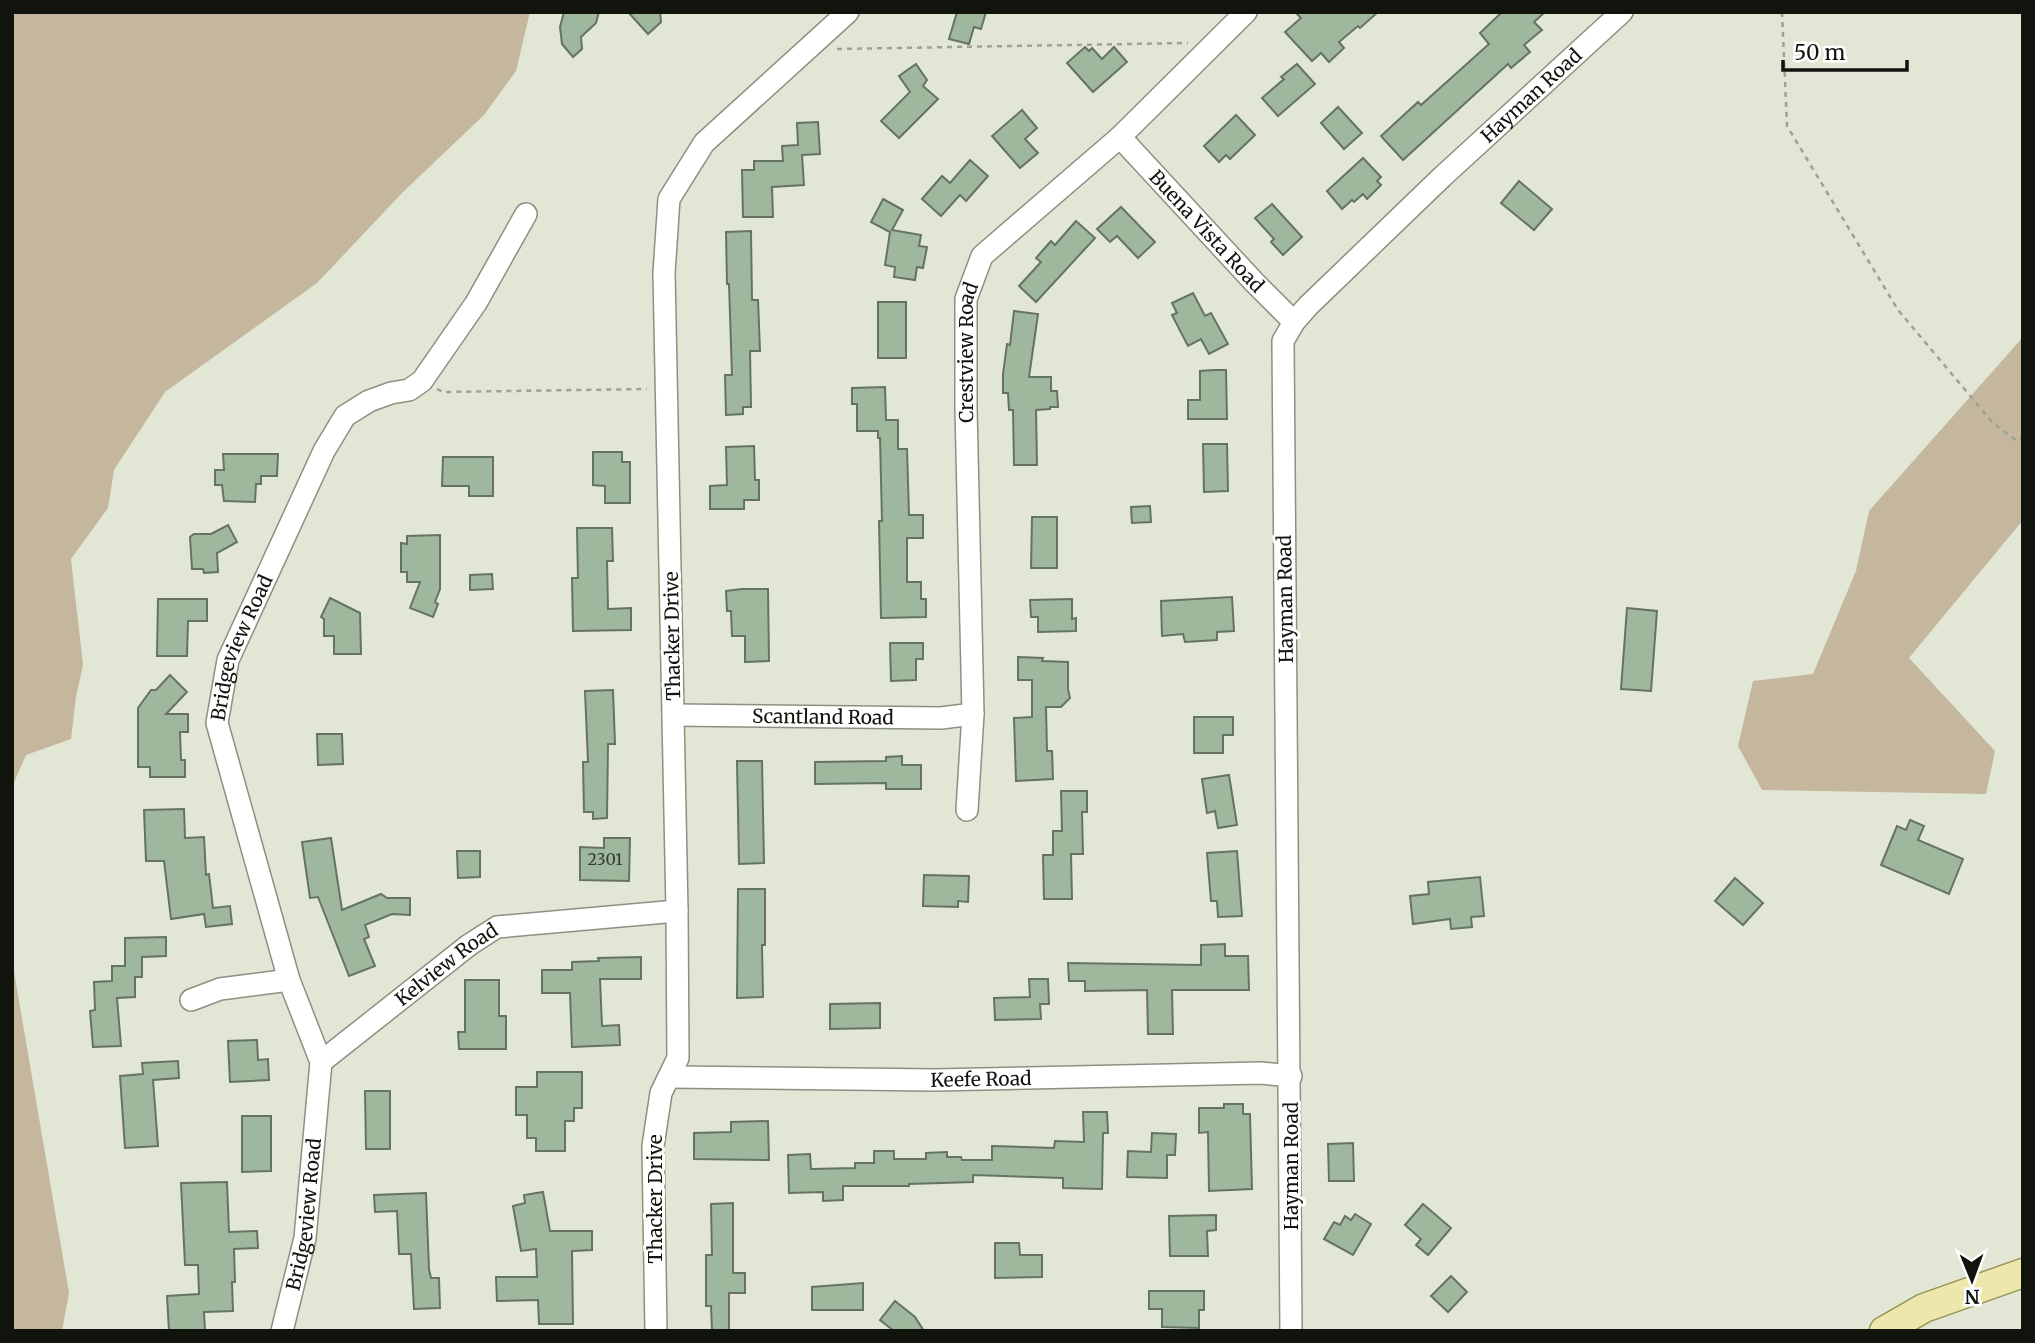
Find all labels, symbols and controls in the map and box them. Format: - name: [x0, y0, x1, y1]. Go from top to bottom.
- scale bar: [1783, 28, 1907, 72]
- text: 50 m: [1794, 39, 1845, 66]
- street label: Hayman Road: [1476, 43, 1586, 148]
- street label: Buena Vista Road: [1144, 165, 1269, 297]
- street label: Crestview Road: [953, 279, 983, 423]
- street label: Hayman Road: [1272, 535, 1298, 663]
- street label: Bridgeview Road: [206, 571, 278, 723]
- street label: Thacker Drive: [659, 571, 685, 701]
- street label: Scantland Road: [752, 704, 894, 729]
- house number: 2301: [588, 849, 622, 869]
- street label: Kelview Road: [390, 918, 502, 1011]
- street label: Keefe Road: [930, 1066, 1032, 1092]
- street label: Hayman Road: [1279, 1102, 1303, 1230]
- street label: Thacker Drive: [643, 1134, 667, 1264]
- street label: Bridgeview Road: [280, 1137, 326, 1293]
- north arrow: [1937, 1245, 2007, 1315]
- text: N: [1965, 1285, 1980, 1309]

